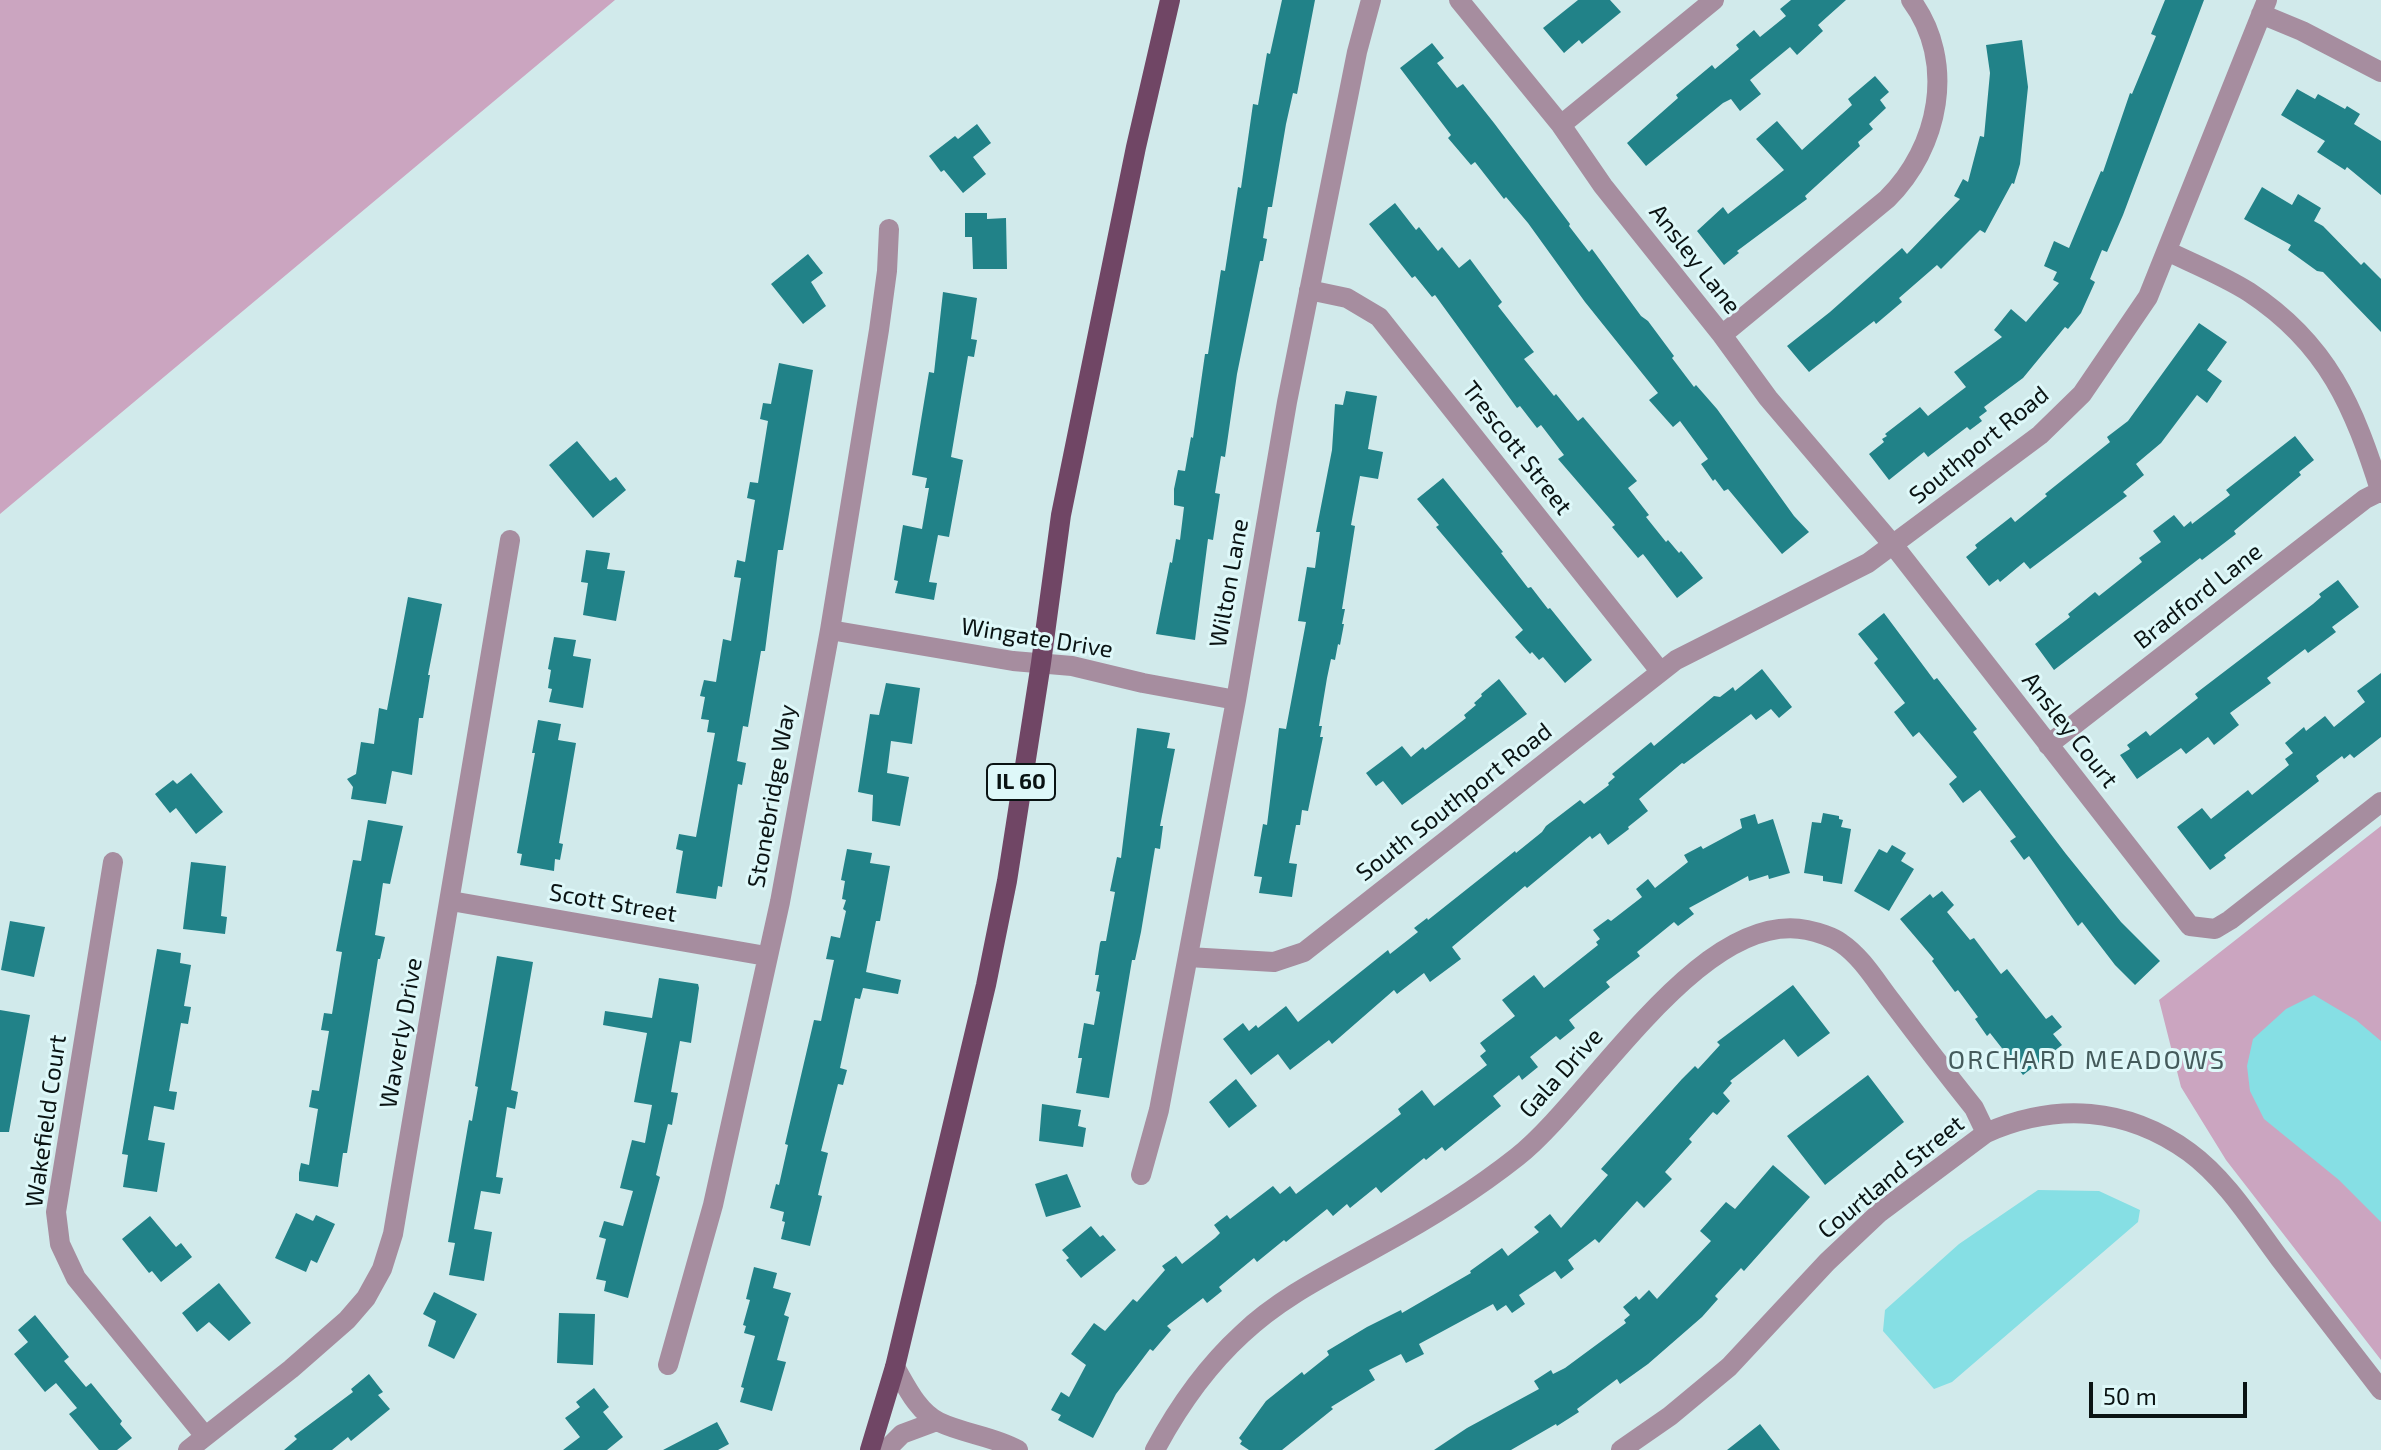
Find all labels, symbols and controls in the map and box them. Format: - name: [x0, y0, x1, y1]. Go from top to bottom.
- street label: Ansley Lane: [1643, 198, 1747, 320]
- street label: Trescott Street: [1456, 375, 1578, 521]
- street label: Southport Road: [1904, 380, 2054, 510]
- street label: Wilton Lane: [1204, 516, 1254, 650]
- street label: Bradford Lane: [2128, 537, 2268, 655]
- street label: Wingate Drive: [959, 612, 1115, 664]
- street label: Ansley Court: [2016, 666, 2124, 794]
- street label: Stonebridge Way: [742, 702, 802, 890]
- street label: South Southport Road: [1351, 717, 1557, 887]
- road number: IL 60: [987, 764, 1055, 800]
- street label: Scott Street: [547, 878, 679, 928]
- street label: Waverly Drive: [374, 955, 428, 1111]
- street label: Gala Drive: [1513, 1022, 1609, 1124]
- street label: Wakefield Court: [20, 1033, 72, 1209]
- district label: ORCHARD MEADOWS: [1948, 1044, 2226, 1076]
- street label: Courtland Street: [1812, 1109, 1970, 1245]
- scale bar: [2093, 1366, 2251, 1416]
- text: 50 m: [2103, 1381, 2157, 1410]

